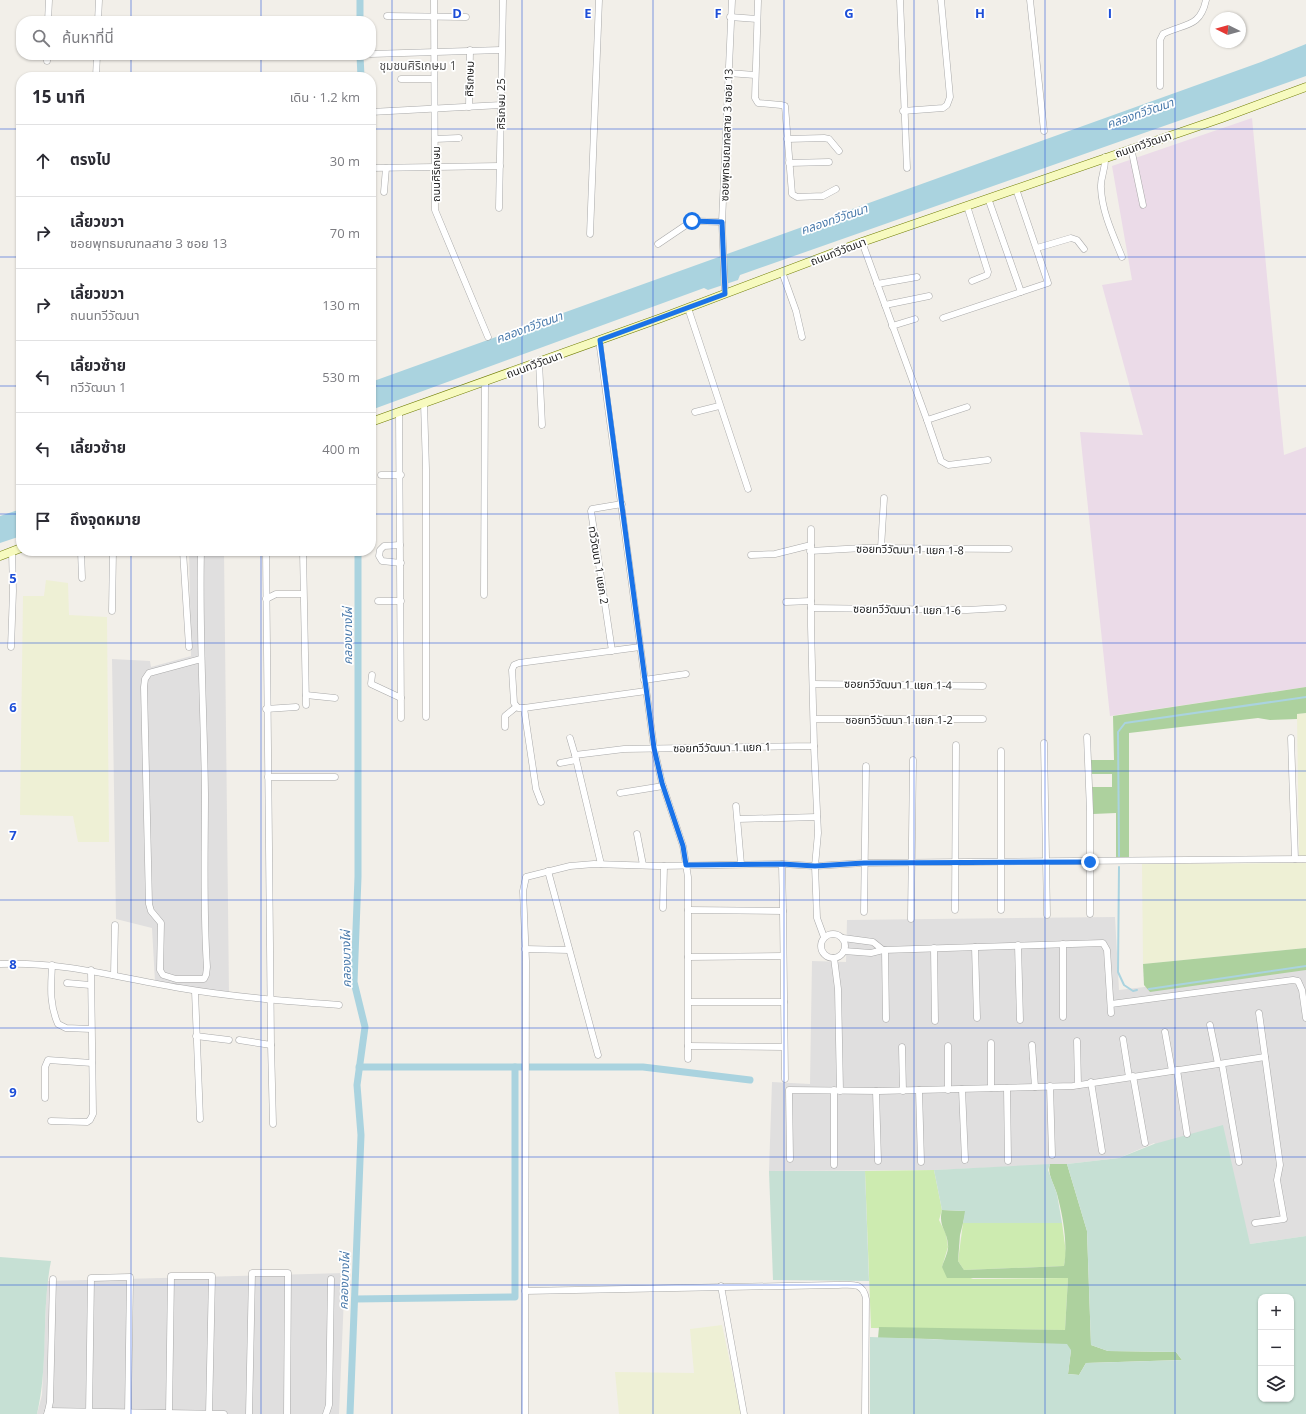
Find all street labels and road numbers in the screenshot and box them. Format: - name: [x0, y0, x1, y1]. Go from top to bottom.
- street label: ศิริเกษม: [461, 61, 477, 97]
- street label: ซอยพุทธมณฑลสาย 3 ซอย 13: [716, 68, 736, 202]
- street label: ศิริเกษม 25: [493, 78, 508, 130]
- street label: ถนนทวีวัฒนา: [1113, 127, 1173, 161]
- street label: ถนนศิริเกษม: [428, 146, 443, 202]
- street label: ถนนทวีวัฒนา: [808, 233, 868, 269]
- street label: ถนนทวีวัฒนา: [504, 347, 564, 381]
- street label: ทวีวัฒนา 1 แยก 2: [585, 525, 613, 605]
- street label: ซอยทวีวัฒนา 1 แยก 1-8: [856, 541, 964, 557]
- street label: ซอยทวีวัฒนา 1 แยก 1-6: [853, 601, 961, 617]
- street label: ซอยทวีวัฒนา 1 แยก 1-4: [844, 676, 953, 692]
- street label: ซอยทวีวัฒนา 1 แยก 1-2: [845, 712, 953, 727]
- street label: ซอยทวีวัฒนา 1 แยก 1: [673, 739, 771, 755]

